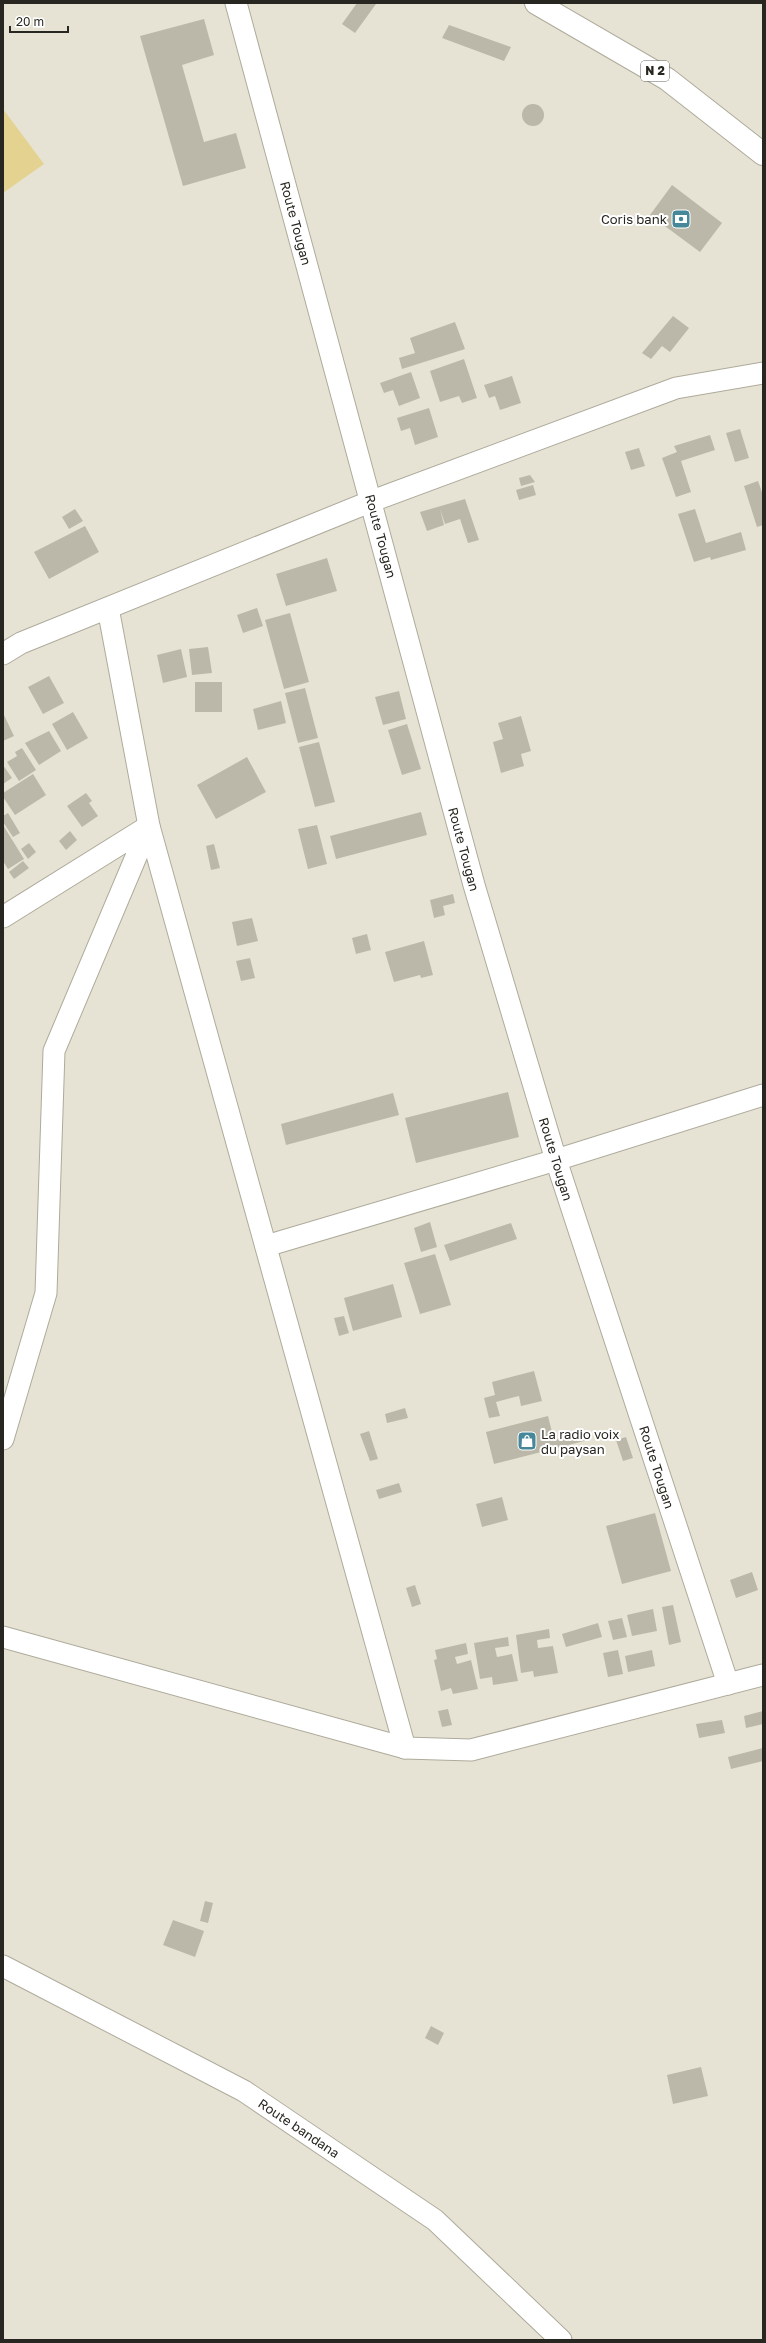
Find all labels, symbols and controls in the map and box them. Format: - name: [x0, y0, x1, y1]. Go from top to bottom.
- scale bar: [10, 8, 68, 34]
- text: 20 m: [16, 14, 44, 29]
- road number: N 2: [641, 61, 669, 81]
- street label: Route Tougan: [277, 179, 315, 267]
- bank icon: Coris bank: [670, 208, 692, 230]
- place label: Coris bank: [601, 211, 668, 227]
- street label: Route Tougan: [362, 492, 400, 580]
- street label: Route Tougan: [445, 805, 483, 893]
- street label: Route Tougan: [536, 1115, 576, 1203]
- street label: Route Tougan: [636, 1424, 678, 1510]
- place label: La radio voix du paysan: [541, 1426, 619, 1457]
- shop icon: La radio voix du paysan: [516, 1430, 538, 1452]
- street label: Route bandana: [255, 2095, 343, 2161]

